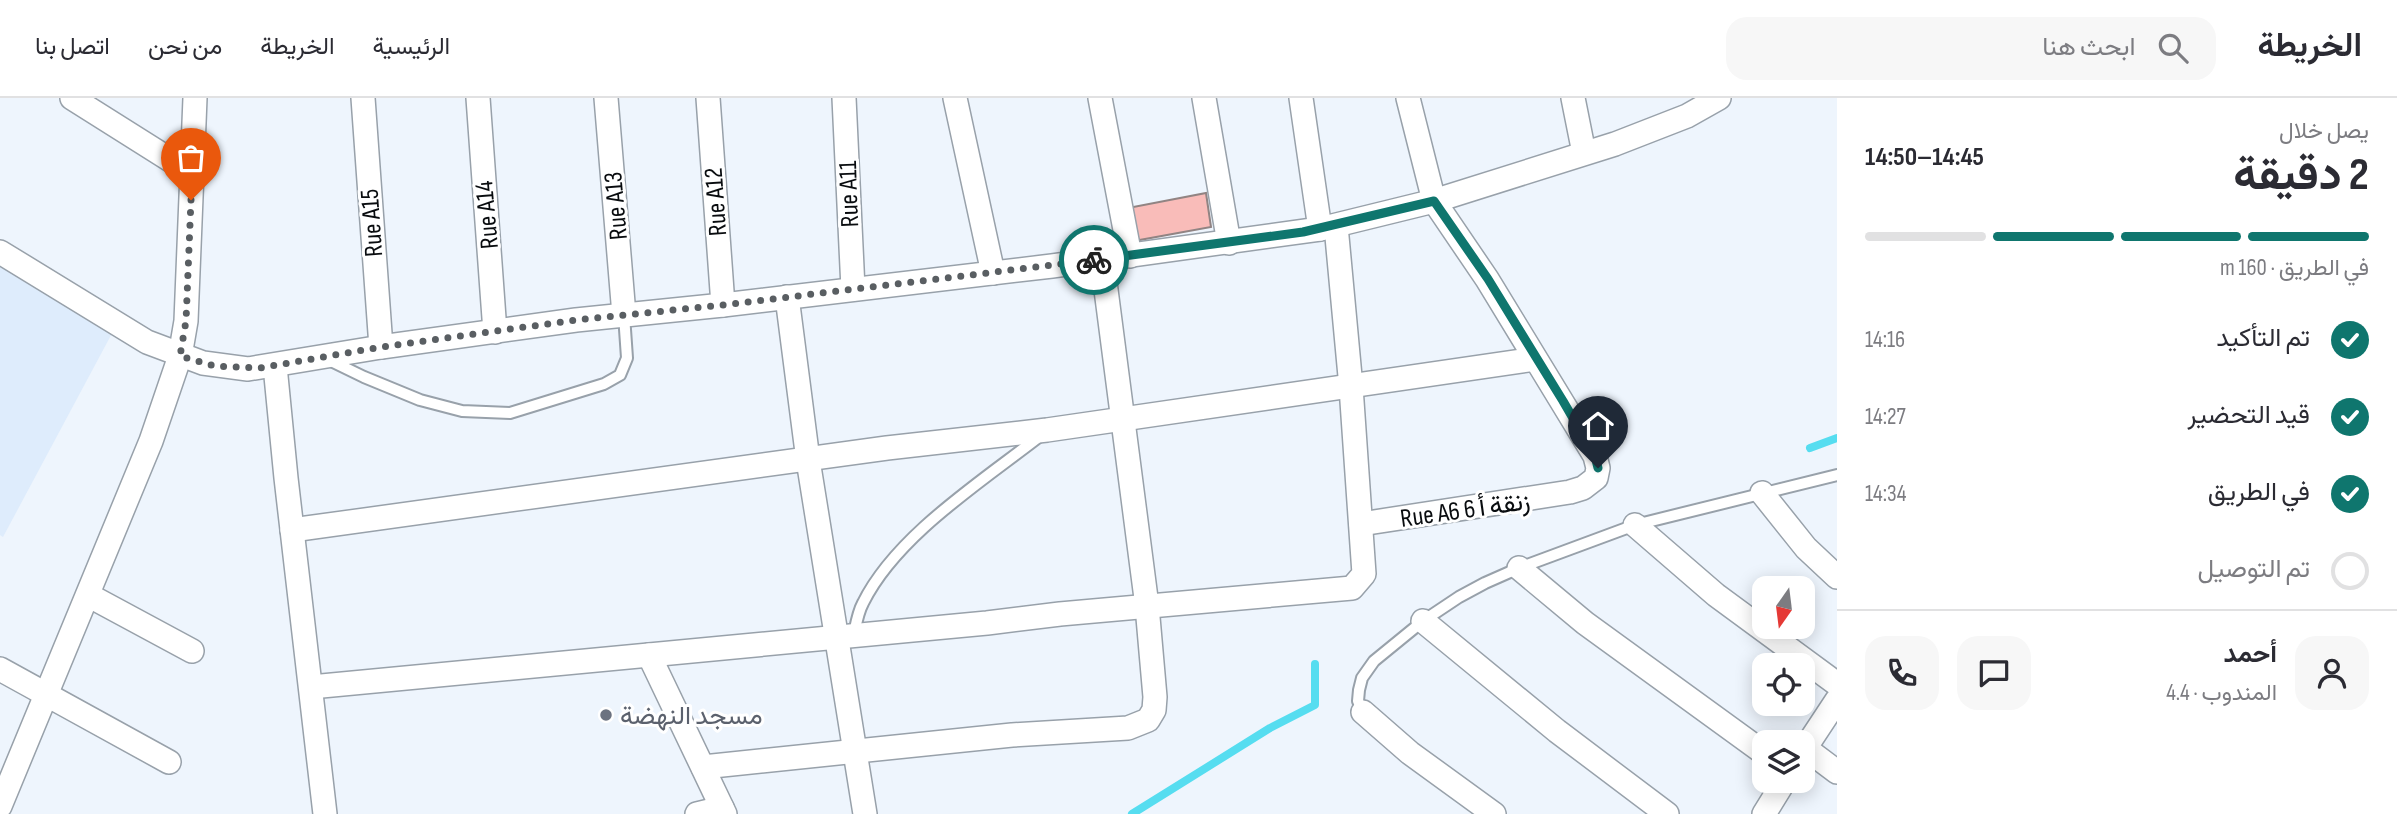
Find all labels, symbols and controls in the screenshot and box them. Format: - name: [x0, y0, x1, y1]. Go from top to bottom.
- search box: [1726, 17, 2216, 80]
- text: الخريطة: [2258, 26, 2362, 66]
- icon: search: [2154, 29, 2192, 67]
- text: اتصل بنا: [35, 32, 110, 61]
- text: من نحن: [148, 32, 222, 61]
- text: الخريطة: [260, 32, 335, 61]
- text: الرئيسية: [373, 32, 450, 61]
- text: ابحث هنا: [2042, 32, 2136, 63]
- text: يصل خلال: [2279, 117, 2369, 145]
- pin: [161, 128, 221, 200]
- icon: bag: [172, 139, 210, 177]
- text: 14:45–14:50: [1865, 142, 1984, 173]
- text: 2 دقيقة: [2233, 148, 2369, 203]
- street label: Rue A11: [833, 160, 866, 228]
- street label: Rue A12: [699, 167, 734, 237]
- street label: Rue A13: [598, 170, 635, 241]
- street label: Rue A14: [469, 179, 506, 250]
- street label: Rue A15: [355, 188, 390, 258]
- courier: [1059, 225, 1129, 295]
- icon: bike: [1075, 241, 1113, 279]
- text: في الطريق · 160 m: [2220, 254, 2369, 282]
- icon: check: [2331, 321, 2369, 359]
- text: تم التأكيد: [2216, 323, 2310, 354]
- text: 14:16: [1865, 326, 1905, 354]
- pin: [1568, 396, 1628, 468]
- icon: check: [2331, 398, 2369, 436]
- text: قيد التحضير: [2187, 400, 2310, 431]
- text: 14:27: [1865, 403, 1906, 431]
- icon: home: [1579, 407, 1617, 445]
- icon: check: [2331, 475, 2369, 513]
- text: في الطريق: [2208, 477, 2310, 508]
- text: 14:34: [1865, 480, 1906, 508]
- street label: Rue A6 زنقة أ 6: [1398, 485, 1532, 535]
- text: تم التوصيل: [2198, 554, 2310, 585]
- north arrow: [1752, 576, 1815, 639]
- map controls: [1752, 576, 1815, 793]
- button: phone: [1865, 636, 1939, 710]
- button: chat: [1957, 636, 2031, 710]
- button: person: [2295, 636, 2369, 710]
- text: أحمد: [2224, 639, 2277, 670]
- button: locate: [1752, 653, 1815, 716]
- text: المندوب · 4.4: [2166, 679, 2277, 707]
- place label: مسجد النهضة: [620, 701, 763, 732]
- marker: مسجد النهضة: [598, 707, 614, 723]
- button: layers: [1752, 730, 1815, 793]

